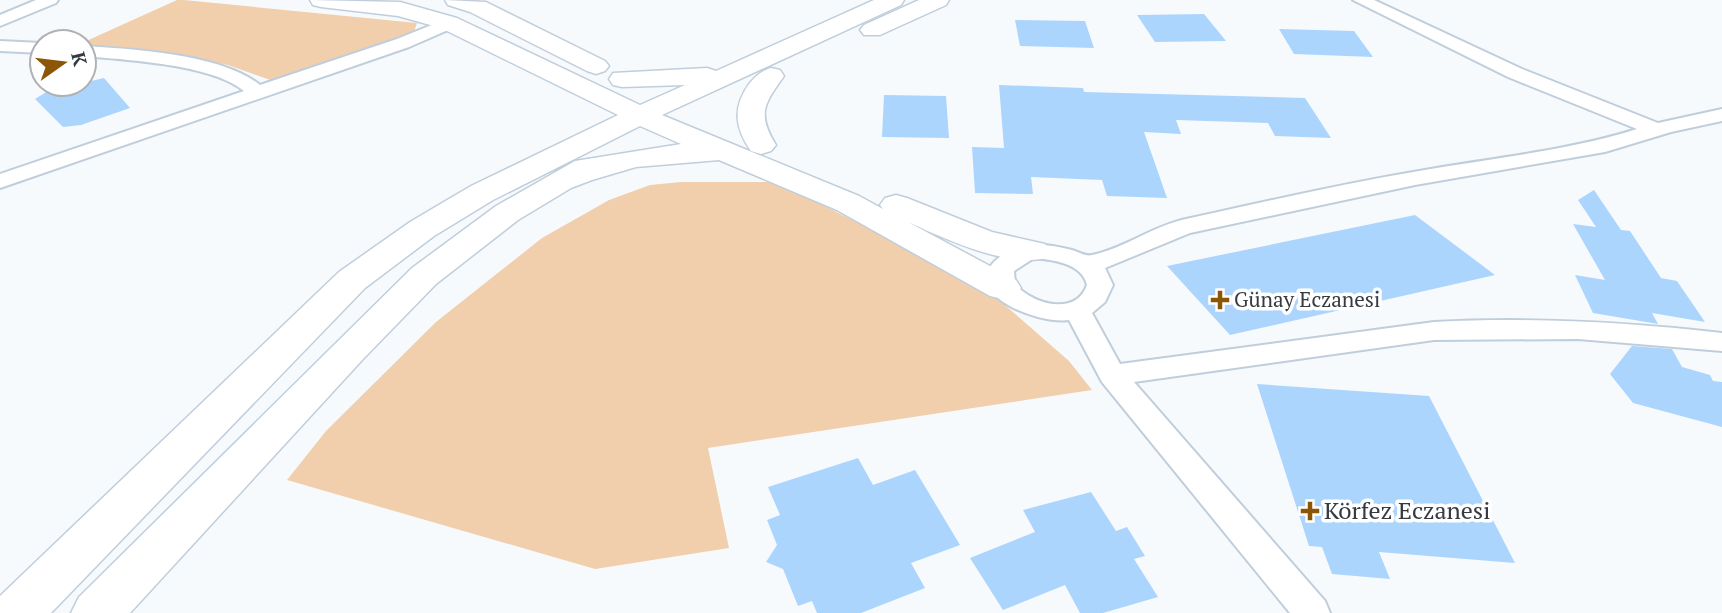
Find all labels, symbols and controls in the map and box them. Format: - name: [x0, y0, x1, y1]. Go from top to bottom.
- north arrow: [28, 28, 98, 98]
- text: K: [66, 49, 94, 69]
- place label: Günay Eczanesi: [1234, 285, 1380, 313]
- marker: Günay Eczanesi: [1212, 292, 1228, 308]
- place label: Körfez Eczanesi: [1324, 494, 1490, 526]
- marker: Körfez Eczanesi: [1302, 503, 1318, 519]

